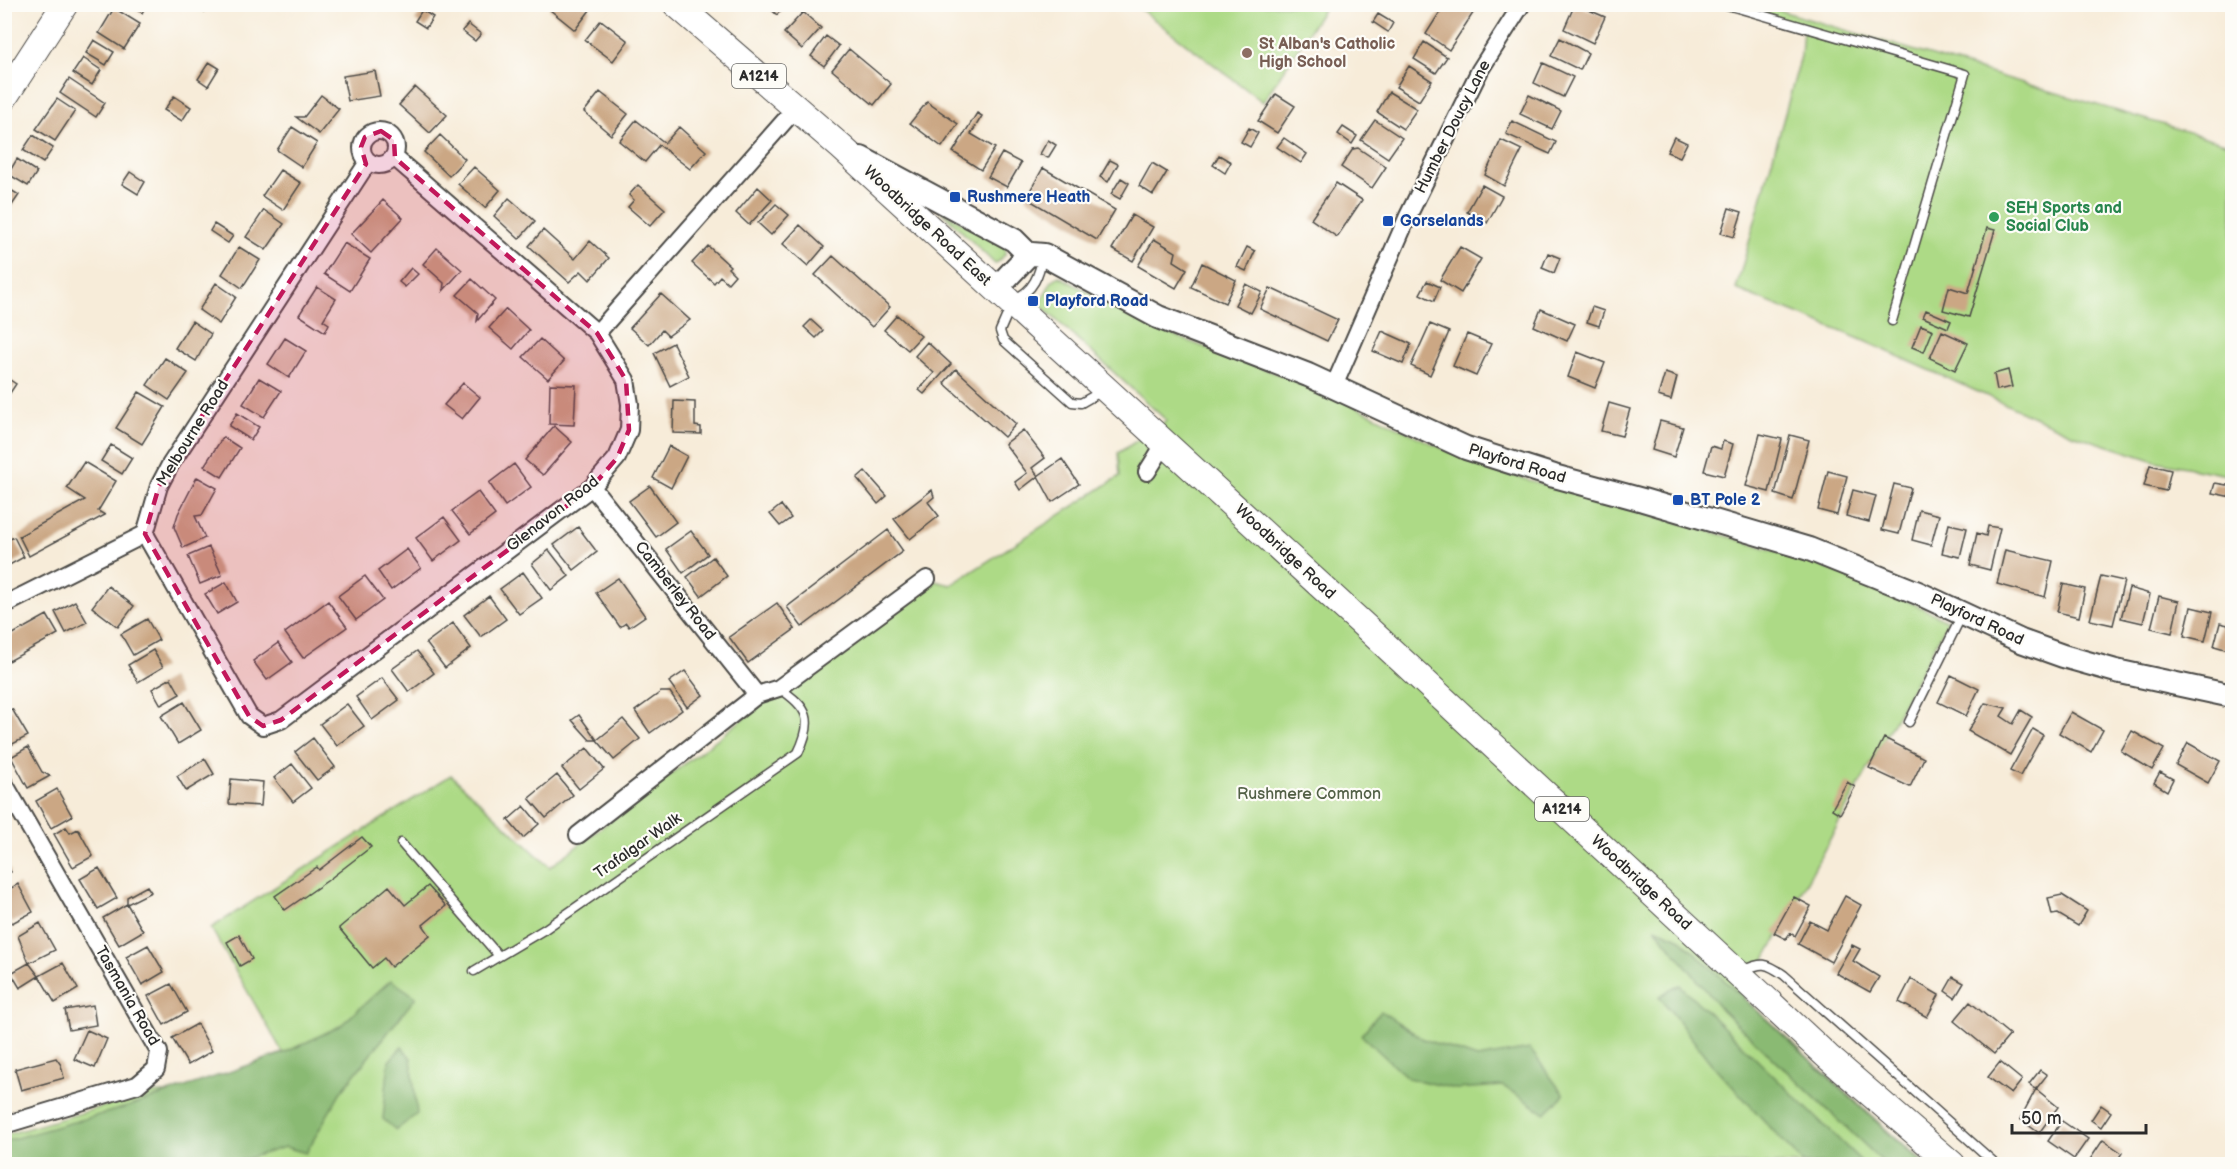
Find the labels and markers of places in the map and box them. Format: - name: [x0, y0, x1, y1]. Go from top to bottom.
- place label: St Alban's Catholic High School: [1259, 35, 1396, 72]
- marker: St Alban's Catholic High School: [1240, 46, 1254, 60]
- place label: Rushmere Heath: [967, 188, 1090, 207]
- marker: Rushmere Heath: [948, 190, 962, 204]
- place label: SEH Sports and Social Club: [2006, 199, 2122, 236]
- marker: SEH Sports and Social Club: [1987, 210, 2001, 224]
- place label: Gorselands: [1400, 212, 1484, 231]
- marker: Gorselands: [1381, 214, 1395, 228]
- place label: Playford Road: [1045, 292, 1148, 311]
- marker: Playford Road: [1026, 294, 1040, 308]
- place label: BT Pole 2: [1690, 491, 1761, 510]
- marker: BT Pole 2: [1671, 493, 1685, 507]

